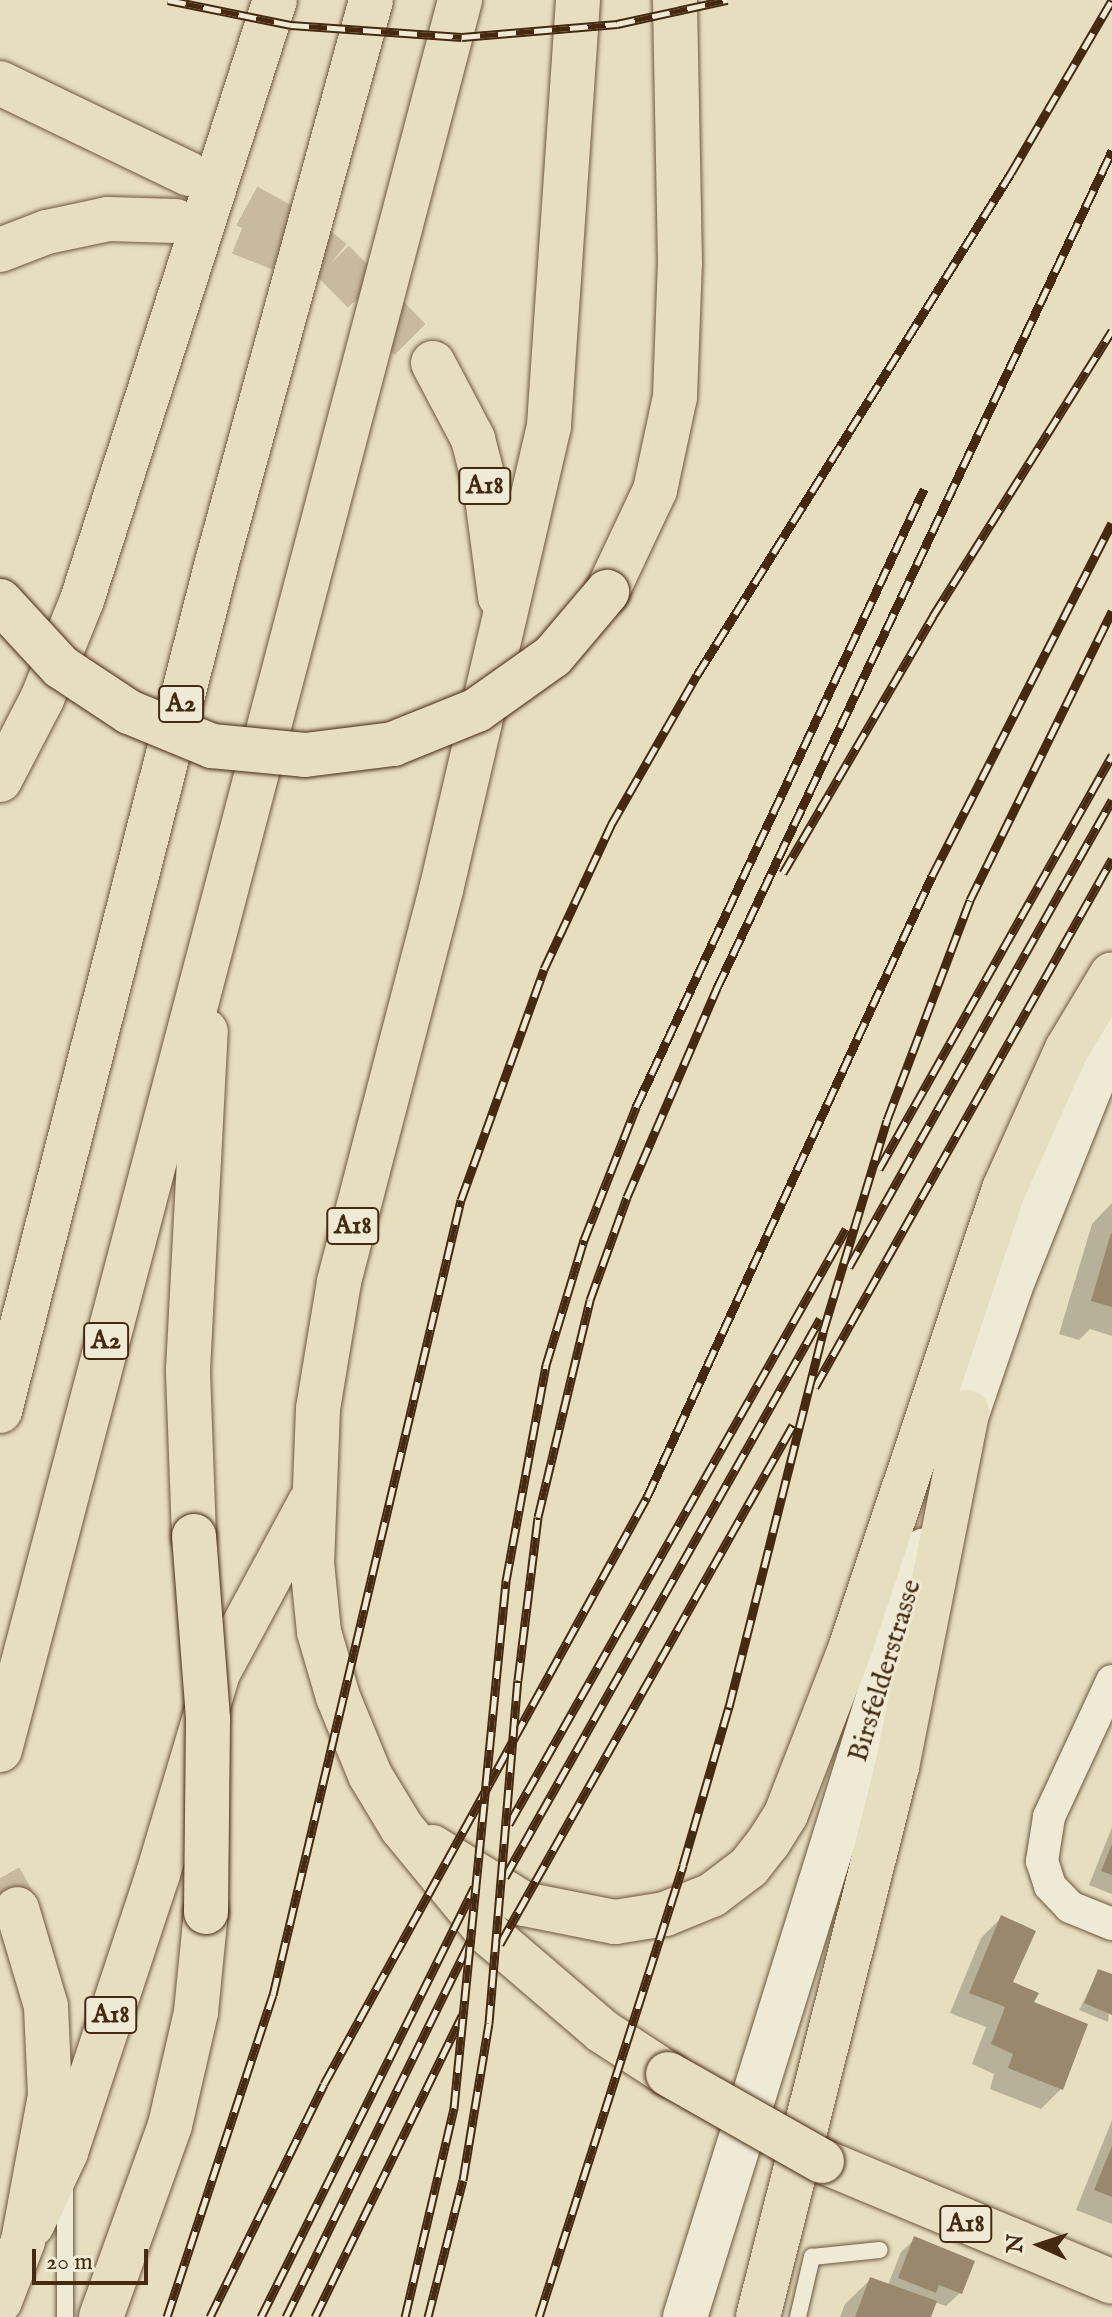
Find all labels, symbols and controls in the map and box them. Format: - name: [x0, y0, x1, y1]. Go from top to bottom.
- road number: A18: [457, 464, 513, 508]
- road number: A2: [157, 682, 205, 726]
- road number: A18: [325, 1204, 381, 1248]
- road number: A2: [82, 1319, 130, 1363]
- street label: Birsfelderstrasse: [842, 1576, 930, 1766]
- road number: A18: [83, 1993, 139, 2037]
- road number: A18: [938, 2202, 994, 2246]
- north arrow: [1000, 2205, 1080, 2285]
- scale bar: [36, 2233, 152, 2283]
- text: N: [1002, 2234, 1031, 2254]
- text: 20 m: [46, 2247, 93, 2278]

